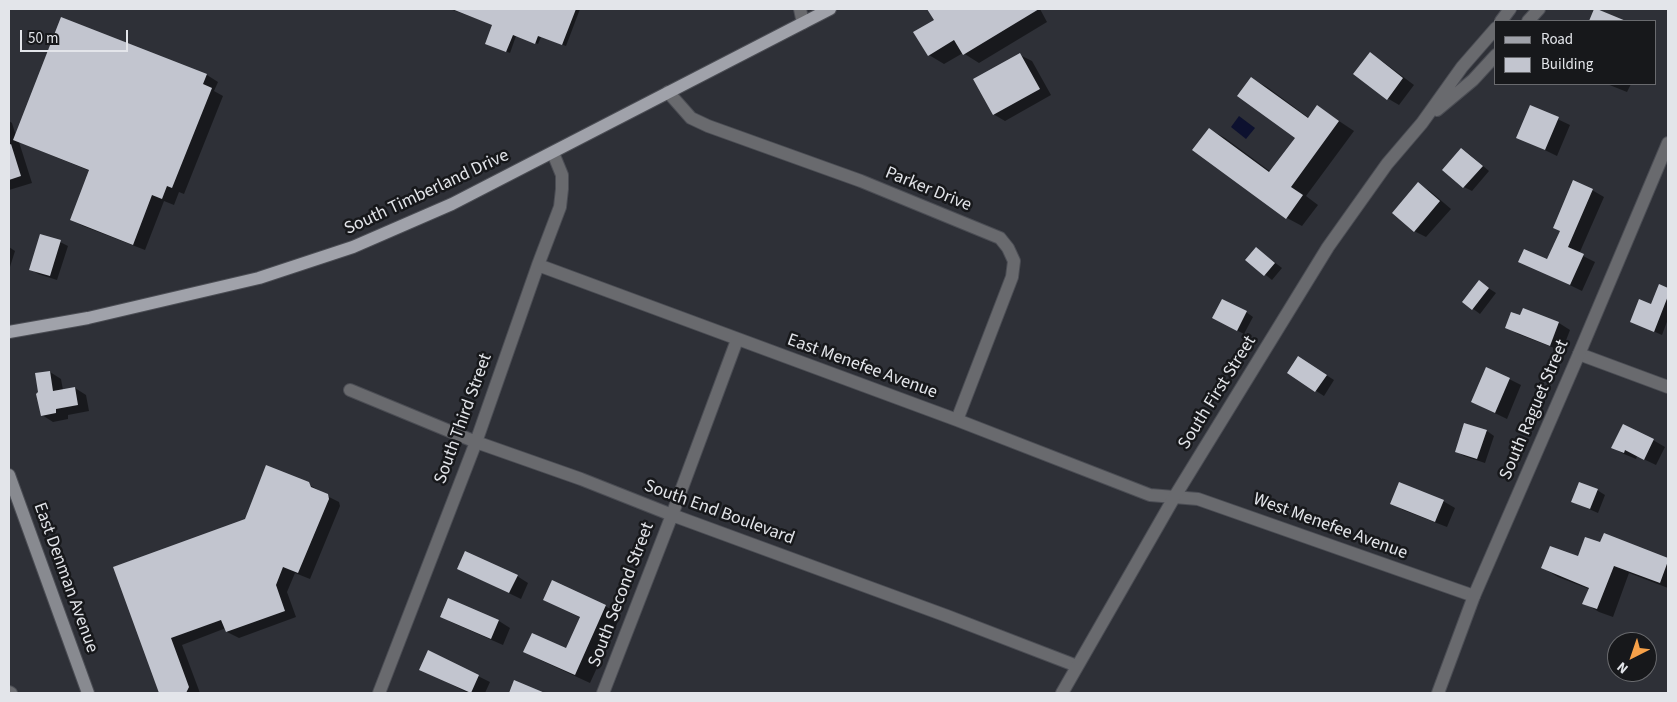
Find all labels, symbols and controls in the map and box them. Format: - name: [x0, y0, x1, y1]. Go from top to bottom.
- scale bar: [22, 20, 130, 52]
- legend: [1494, 20, 1657, 85]
- text: 50 m: [28, 28, 58, 49]
- text: Road: [1541, 29, 1573, 50]
- text: Building: [1541, 54, 1593, 75]
- street label: South Timberland Drive: [341, 145, 513, 241]
- street label: Parker Drive: [882, 163, 974, 217]
- street label: East Menefee Avenue: [784, 330, 940, 404]
- street label: South First Street: [1174, 332, 1262, 454]
- street label: South Raguet Street: [1496, 337, 1574, 483]
- street label: South Third Street: [430, 351, 498, 487]
- street label: South End Boulevard: [641, 476, 797, 550]
- street label: West Menefee Avenue: [1250, 489, 1410, 565]
- street label: East Denman Avenue: [28, 500, 102, 656]
- street label: South Second Street: [584, 520, 660, 670]
- north arrow: [1607, 632, 1657, 682]
- text: N: [1613, 657, 1633, 678]

